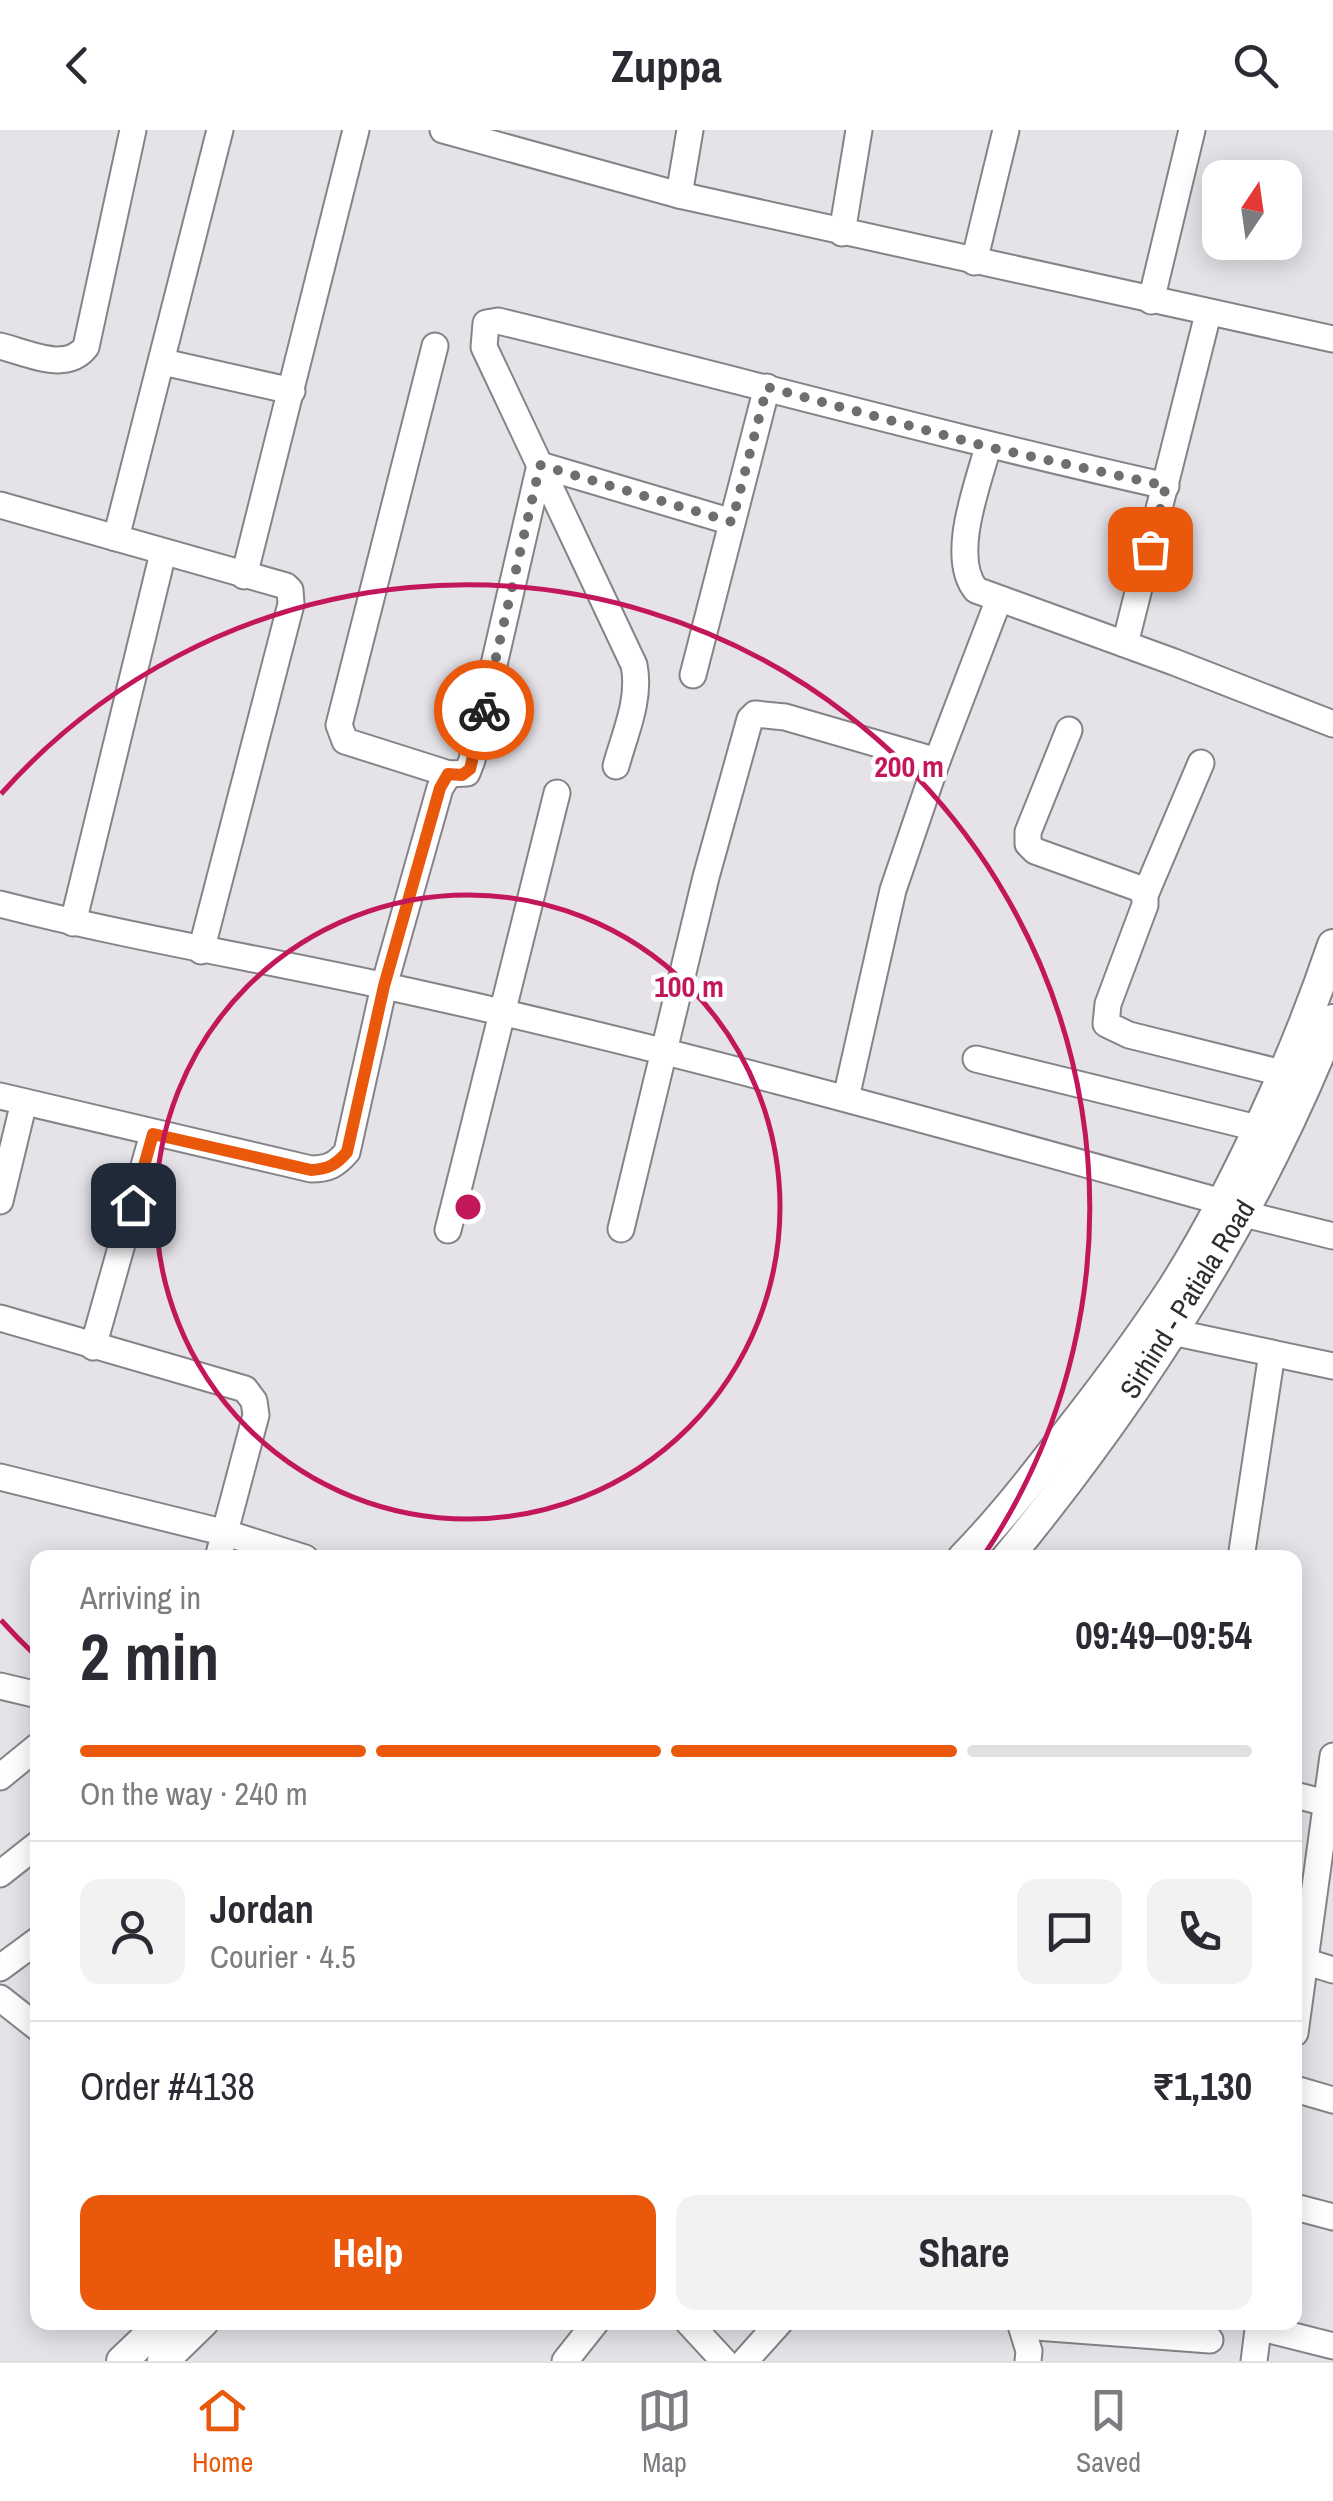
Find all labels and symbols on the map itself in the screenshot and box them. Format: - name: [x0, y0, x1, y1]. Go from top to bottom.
- north arrow: [1202, 160, 1302, 260]
- pin: [1108, 507, 1193, 592]
- courier: [434, 660, 534, 760]
- text: 200 m: [874, 746, 944, 786]
- text: 100 m: [654, 966, 724, 1006]
- pin: [91, 1163, 176, 1248]
- centre of rings: [450, 1189, 486, 1225]
- street label: Sirhind - Patiala Road: [1111, 1193, 1263, 1405]

